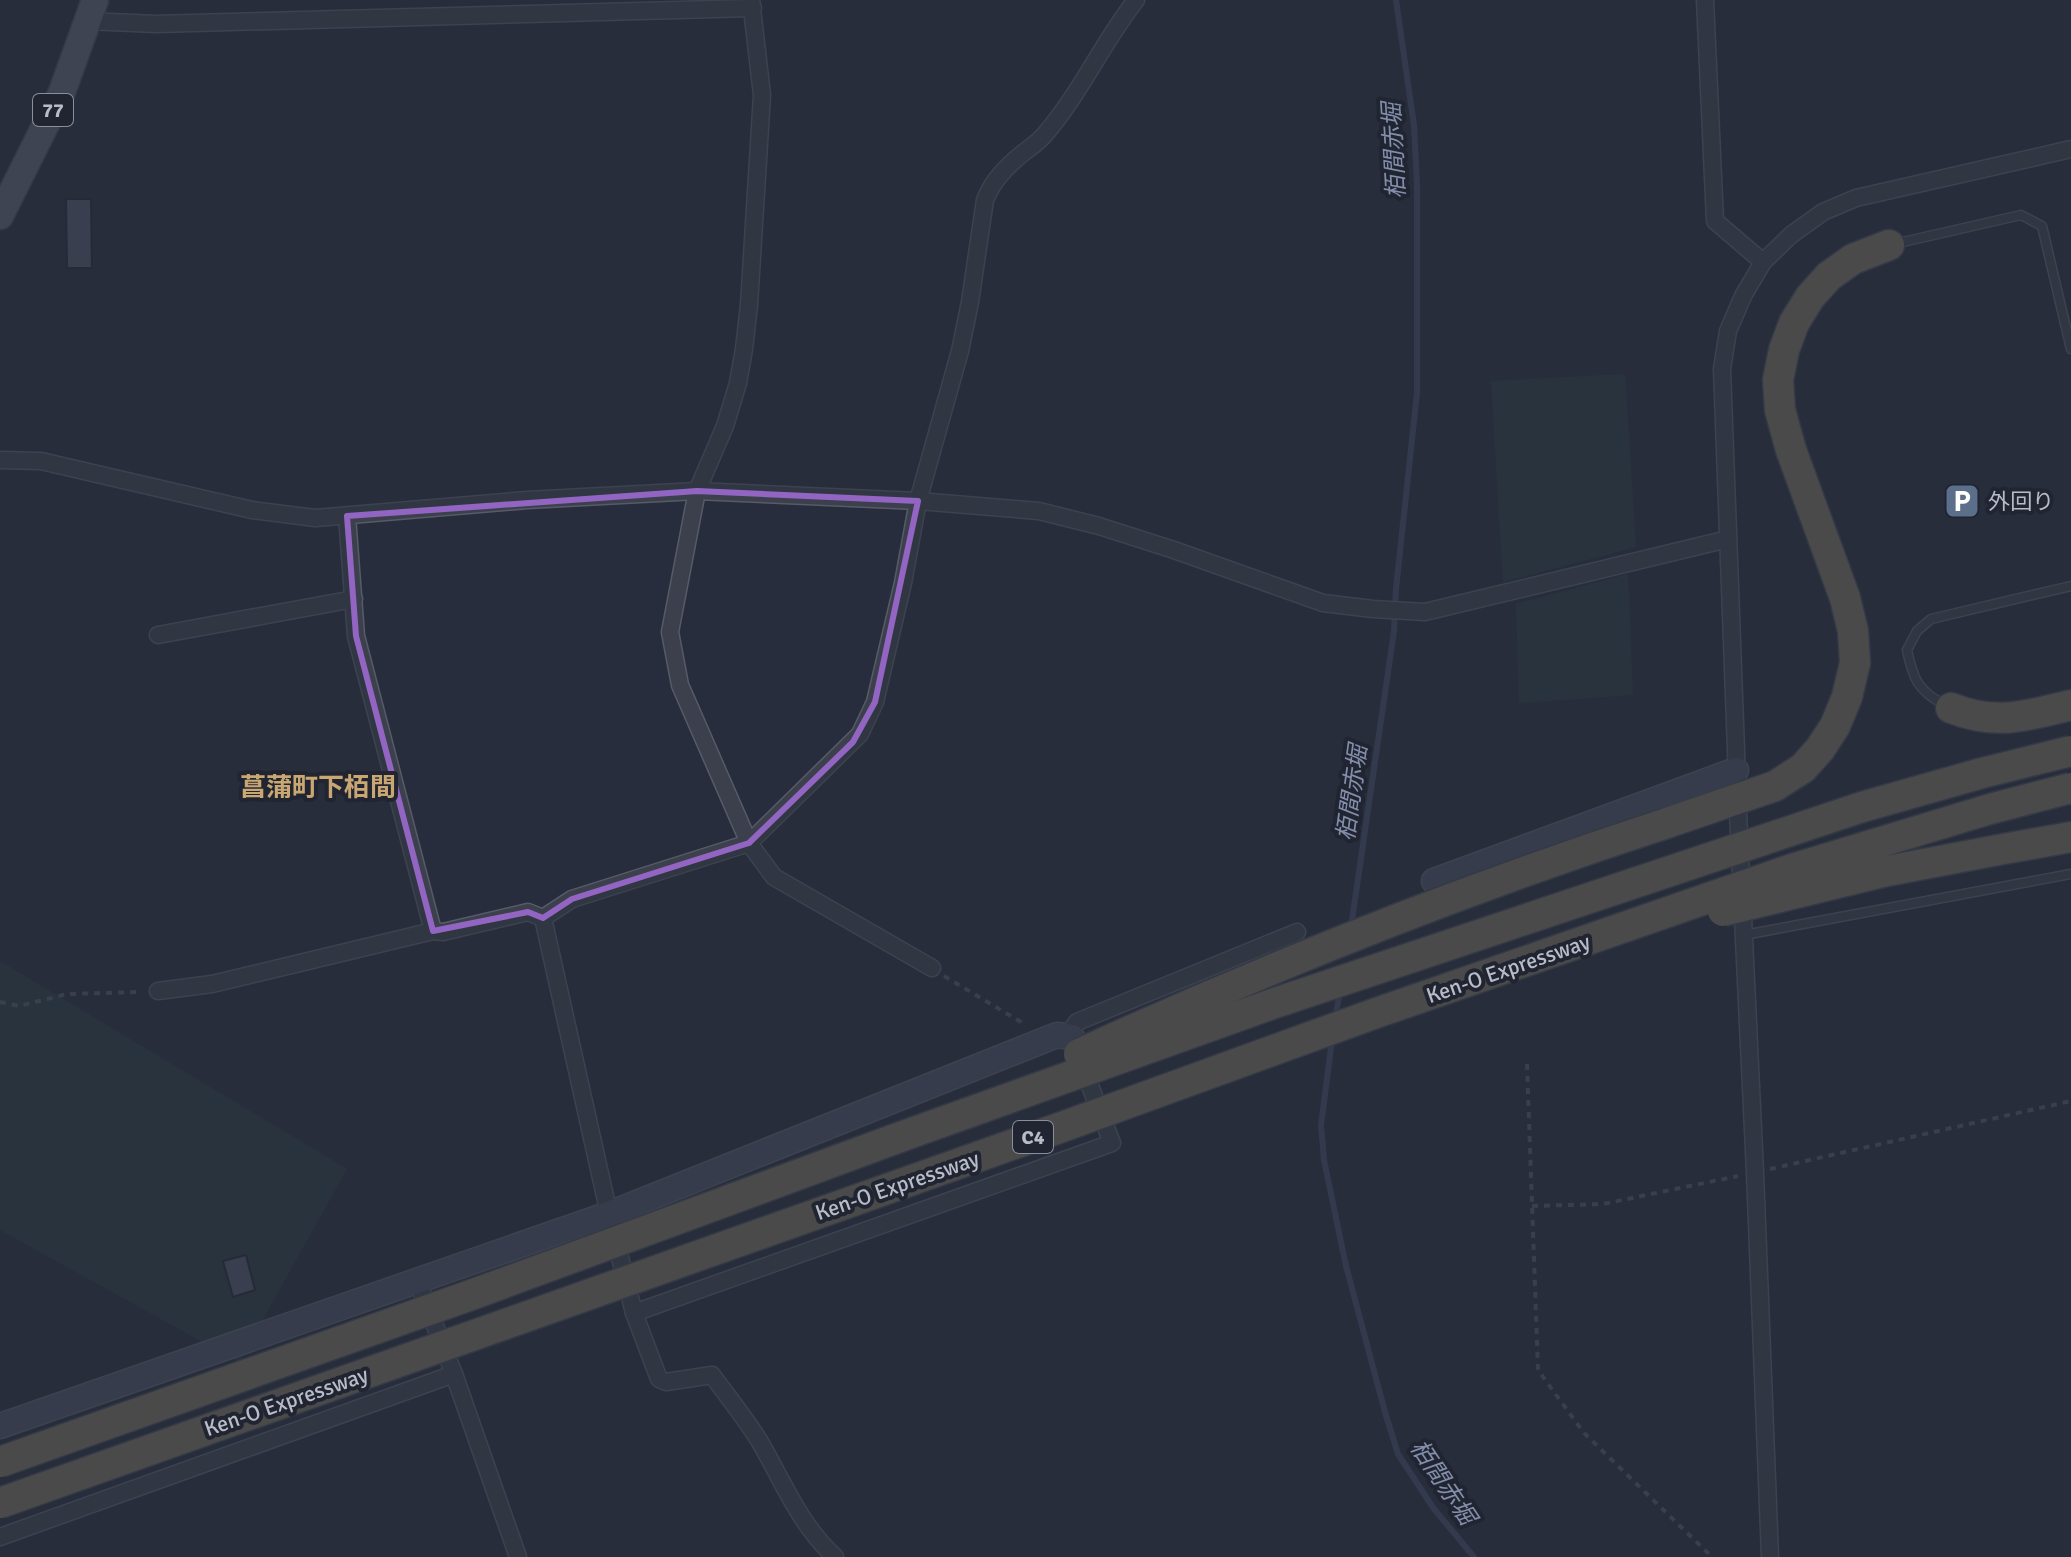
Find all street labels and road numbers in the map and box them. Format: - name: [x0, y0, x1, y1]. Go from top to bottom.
- road number: 77: [33, 94, 73, 126]
- street label: Ken-O Expressway: [1423, 928, 1594, 1009]
- road number: C4: [1013, 1121, 1053, 1153]
- street label: Ken-O Expressway: [812, 1145, 983, 1226]
- street label: Ken-O Expressway: [201, 1361, 372, 1442]

